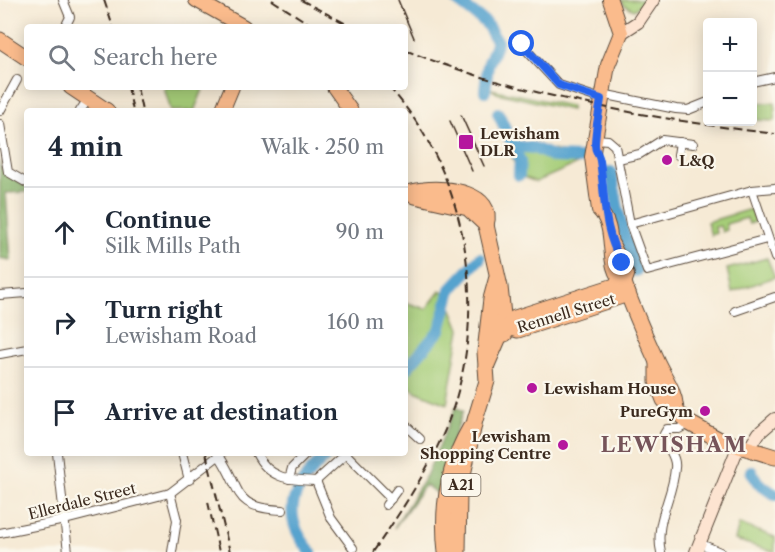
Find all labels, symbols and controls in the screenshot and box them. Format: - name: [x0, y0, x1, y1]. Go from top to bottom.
- map controls: [703, 18, 757, 126]
- button: +: [703, 18, 757, 72]
- search box: [24, 24, 408, 90]
- route start: [508, 30, 534, 56]
- icon: search: [45, 41, 78, 74]
- text: Search here: [93, 44, 218, 71]
- button: −: [703, 72, 757, 126]
- place label: Lewisham DLR: [480, 124, 560, 160]
- text: 4 min: [48, 131, 123, 163]
- marker: Lewisham DLR: [457, 133, 475, 151]
- text: Walk · 250 m: [261, 135, 384, 159]
- place label: L&Q: [679, 151, 714, 170]
- marker: L&Q: [660, 153, 674, 167]
- text: Continue: [105, 207, 211, 234]
- icon: ahead: [48, 216, 81, 249]
- text: 90 m: [336, 220, 384, 244]
- text: Silk Mills Path: [105, 234, 241, 258]
- route end: [608, 249, 634, 275]
- street label: Rennell Street: [514, 289, 618, 337]
- text: Turn right: [105, 297, 223, 324]
- icon: right: [48, 306, 81, 339]
- text: 160 m: [327, 310, 384, 334]
- text: Lewisham Road: [105, 324, 257, 348]
- place label: Lewisham House: [544, 379, 676, 398]
- marker: Lewisham House: [525, 381, 539, 395]
- icon: arrive: [48, 396, 81, 429]
- text: Arrive at destination: [105, 399, 338, 426]
- place label: PureGym: [620, 402, 693, 421]
- marker: PureGym: [698, 404, 712, 418]
- place label: Lewisham Shopping Centre: [420, 427, 551, 463]
- district label: LEWISHAM: [601, 432, 747, 457]
- marker: Lewisham Shopping Centre: [556, 438, 570, 452]
- road number: A21: [442, 474, 480, 496]
- street label: Ellerdale Street: [26, 478, 138, 524]

